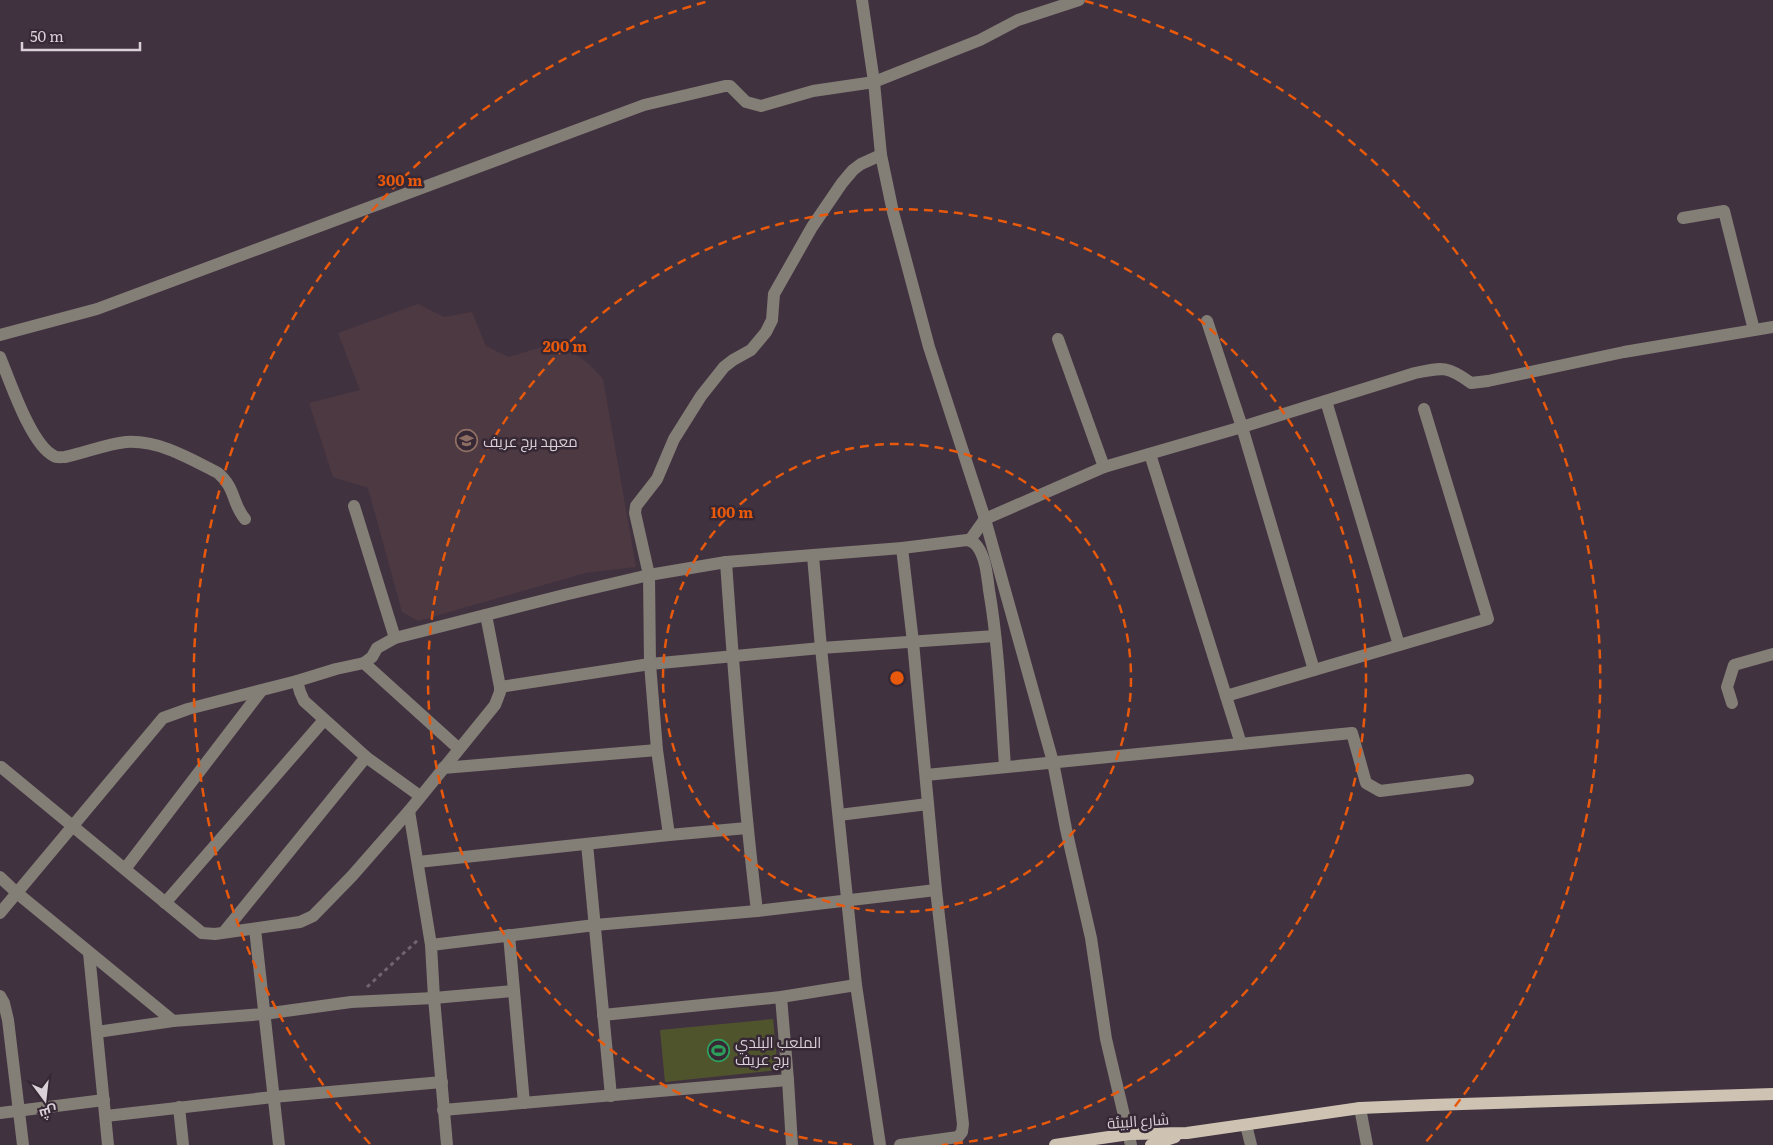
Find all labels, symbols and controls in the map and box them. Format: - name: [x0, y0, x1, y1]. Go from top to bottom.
- scale bar: [22, 20, 140, 52]
- text: 50 m: [30, 24, 64, 47]
- text: 300 m: [378, 168, 422, 191]
- text: 200 m: [543, 334, 587, 357]
- school or university icon: معهد برج عريف: [455, 428, 479, 452]
- place label: معهد برج عريف: [483, 429, 578, 453]
- text: 100 m: [711, 500, 753, 523]
- centre of rings: [888, 669, 906, 687]
- place label: الملعب البلدي برج عريف: [735, 1030, 821, 1071]
- sports icon: الملعب البلدي برج عريف: [707, 1038, 731, 1062]
- north arrow: [20, 1075, 70, 1125]
- text: ش: [37, 1102, 60, 1126]
- street label: شارع البيئة: [1106, 1106, 1170, 1135]

